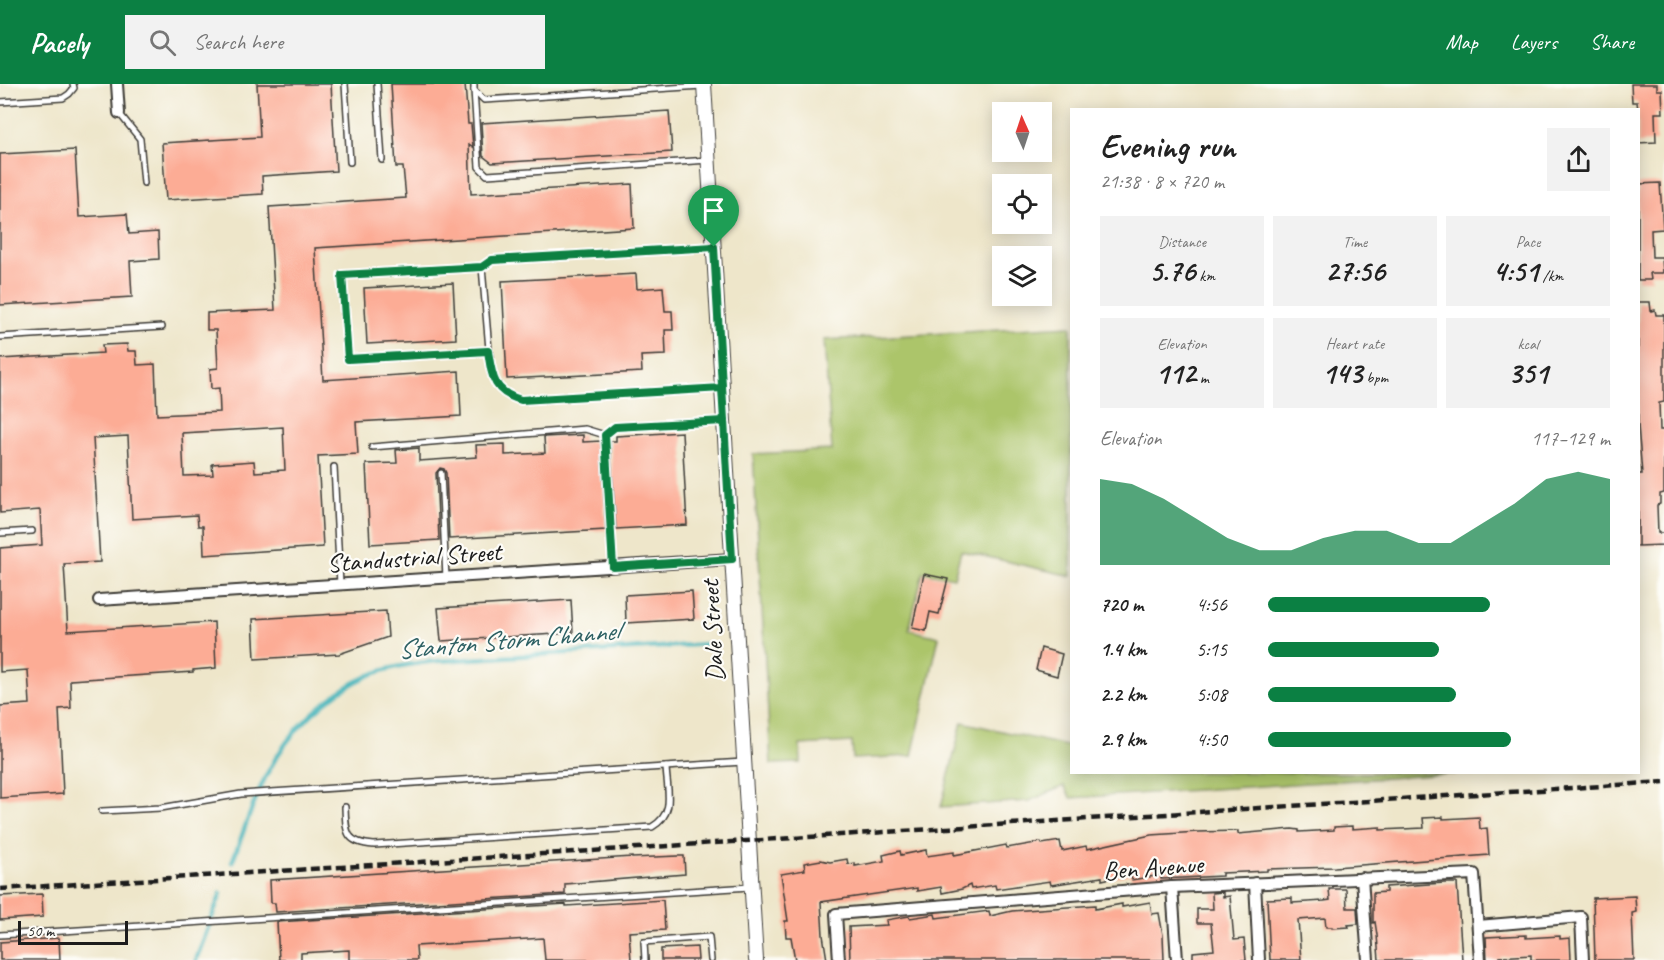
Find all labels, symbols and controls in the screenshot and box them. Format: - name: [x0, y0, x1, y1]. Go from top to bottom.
- search box: [125, 15, 545, 69]
- text: Pacely: [30, 25, 89, 60]
- icon: search: [146, 26, 179, 59]
- text: Search here: [194, 28, 283, 56]
- text: Map: [1445, 29, 1478, 55]
- text: Layers: [1511, 29, 1557, 55]
- text: Share: [1590, 29, 1634, 55]
- north arrow: [992, 102, 1052, 162]
- map controls: [992, 102, 1052, 306]
- text: Evening run: [1100, 125, 1235, 167]
- button: share: [1547, 128, 1610, 191]
- text: 21:38 · 8 × 720 m: [1100, 169, 1224, 194]
- button: locate: [992, 174, 1052, 234]
- pin: [688, 185, 739, 247]
- icon: arrive: [697, 194, 730, 227]
- text: Distance: [1158, 232, 1206, 252]
- text: Time: [1343, 232, 1367, 252]
- text: Pace: [1516, 232, 1540, 252]
- button: layers: [992, 246, 1052, 306]
- text: 5.76: [1149, 252, 1195, 290]
- text: 27:56: [1325, 252, 1385, 290]
- text: 4:51: [1493, 252, 1539, 290]
- text: km: [1195, 266, 1215, 286]
- text: /km: [1539, 266, 1563, 286]
- text: Elevation: [1157, 334, 1207, 354]
- text: Heart rate: [1326, 334, 1384, 354]
- text: kcal: [1517, 334, 1539, 354]
- text: 112: [1155, 354, 1196, 392]
- text: 143: [1322, 354, 1362, 392]
- text: 351: [1508, 354, 1548, 392]
- text: m: [1196, 368, 1209, 388]
- text: bpm: [1362, 368, 1388, 388]
- text: Elevation: [1100, 426, 1162, 451]
- text: 117–129 m: [1531, 426, 1610, 451]
- street label: Standustrial Street: [326, 535, 505, 580]
- street label: Dale Street: [693, 577, 732, 683]
- text: 720 m: [1100, 592, 1143, 617]
- text: 4:56: [1196, 592, 1227, 617]
- water label: Stanton Storm Channel: [396, 613, 628, 667]
- text: 1.4 km: [1100, 637, 1147, 662]
- text: 5:15: [1196, 637, 1227, 662]
- text: 2.2 km: [1100, 682, 1147, 707]
- text: 5:08: [1196, 682, 1227, 707]
- text: 2.9 km: [1100, 727, 1146, 752]
- text: 4:50: [1196, 727, 1227, 752]
- street label: Ben Avenue: [1102, 847, 1207, 887]
- scale bar: [18, 918, 128, 946]
- text: 50 m: [27, 921, 54, 941]

